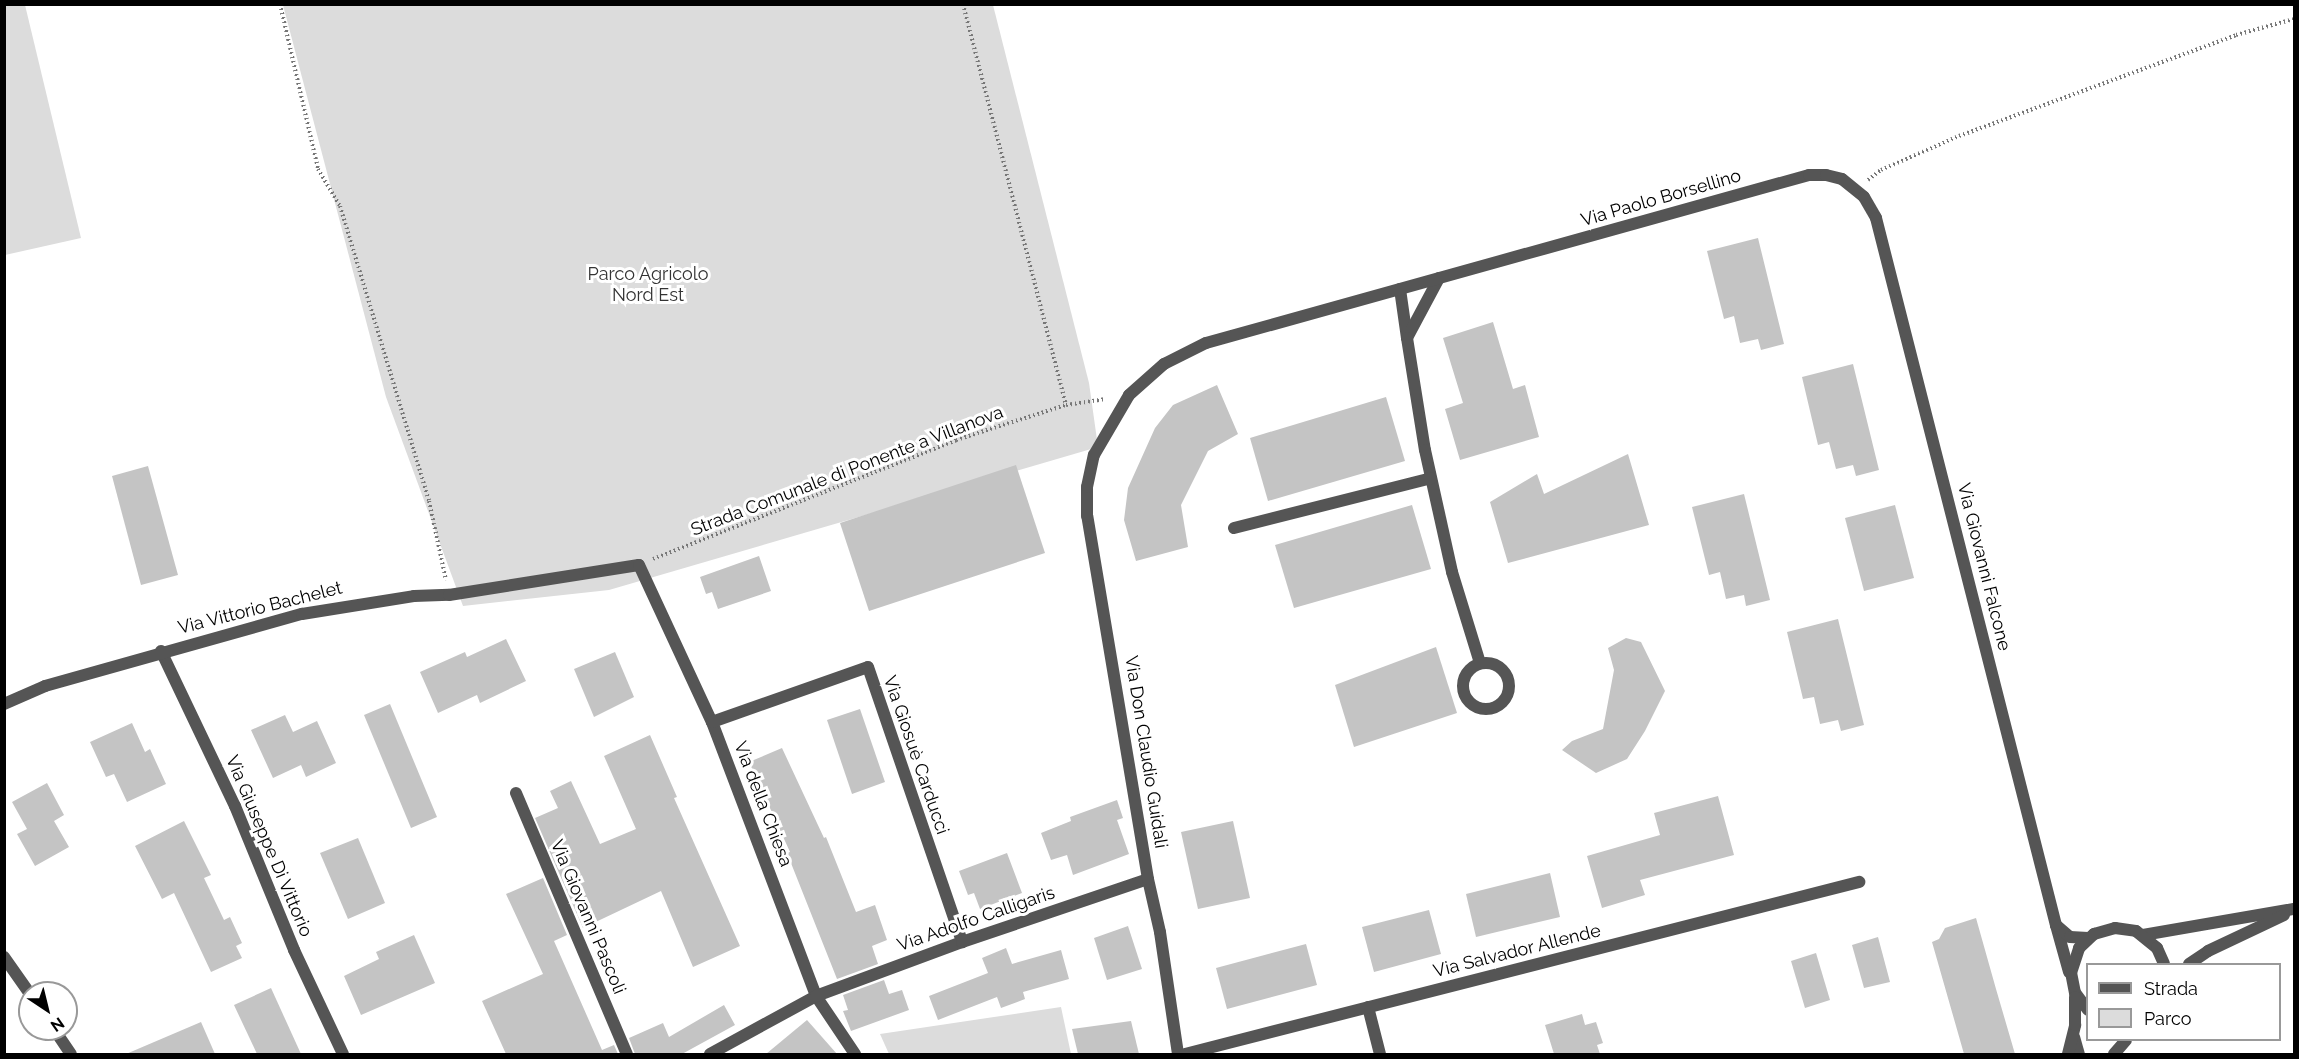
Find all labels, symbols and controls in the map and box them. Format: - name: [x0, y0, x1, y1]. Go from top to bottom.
- street label: Via Paolo Borsellino: [1578, 165, 1744, 231]
- park label: Parco Agricolo Nord Est: [587, 264, 709, 306]
- street label: Strada Comunale di Ponente a Villanova: [688, 401, 1006, 541]
- street label: Via Giovanni Falcone: [1953, 481, 2015, 653]
- street label: Via Vittorio Bachelet: [175, 577, 345, 639]
- street label: Via Don Claudio Guidali: [1120, 654, 1172, 850]
- street label: Via Giosuè Carducci: [879, 673, 953, 837]
- street label: Via della Chiesa: [729, 738, 797, 870]
- street label: Via Giuseppe Di Vittorio: [221, 752, 317, 940]
- street label: Via Giovanni Pascoli: [546, 837, 630, 997]
- street label: Via Adolfo Calligaris: [894, 882, 1058, 956]
- street label: Via Salvador Allende: [1431, 920, 1603, 982]
- legend: [2086, 963, 2281, 1041]
- text: Strada: [2144, 978, 2198, 999]
- north arrow: [18, 981, 78, 1041]
- text: Parco: [2144, 1008, 2191, 1029]
- text: N: [47, 1013, 68, 1036]

